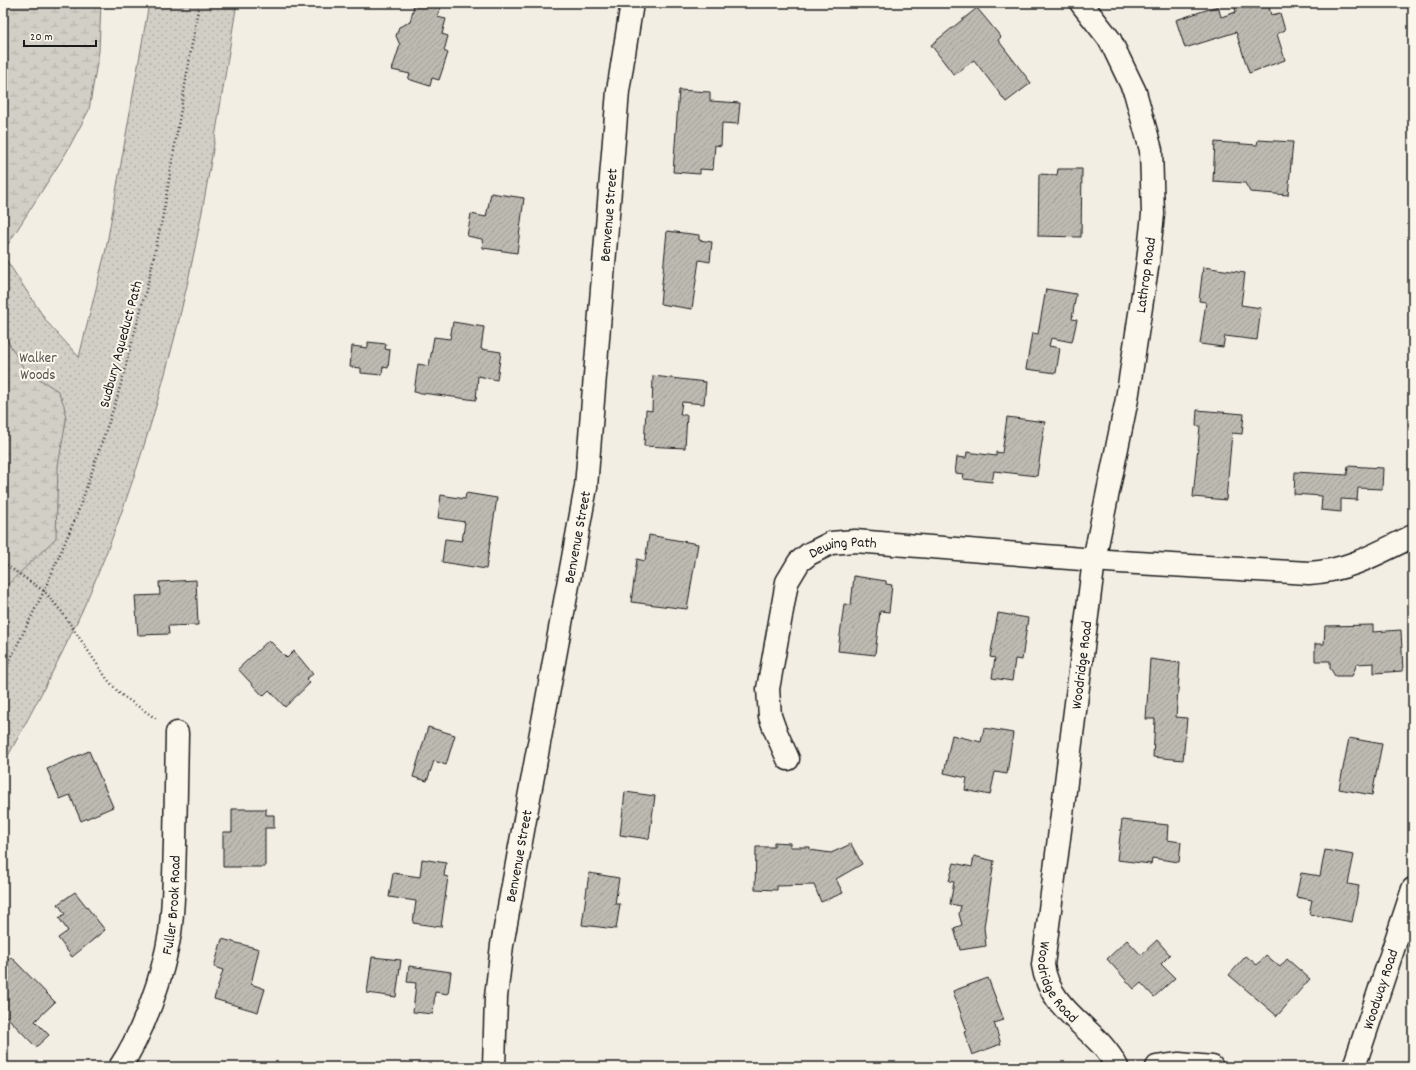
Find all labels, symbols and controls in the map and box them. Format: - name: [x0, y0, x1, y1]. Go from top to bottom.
- scale bar: [24, 22, 96, 48]
- text: 20 m: [30, 29, 53, 46]
- street label: Benvenue Street: [595, 167, 625, 263]
- street label: Lathrop Road: [1131, 236, 1163, 315]
- street label: Sudbury Aqueduct Path: [94, 278, 150, 411]
- park label: Walker Woods: [19, 348, 57, 387]
- street label: Benvenue Street: [560, 489, 598, 586]
- street label: Dewing Path: [805, 532, 878, 565]
- street label: Woodridge Road: [1067, 620, 1099, 711]
- street label: Benvenue Street: [501, 808, 540, 904]
- street label: Fuller Brook Road: [157, 855, 188, 957]
- street label: Woodridge Road: [1030, 940, 1082, 1029]
- street label: Woodway Road: [1358, 947, 1405, 1033]

